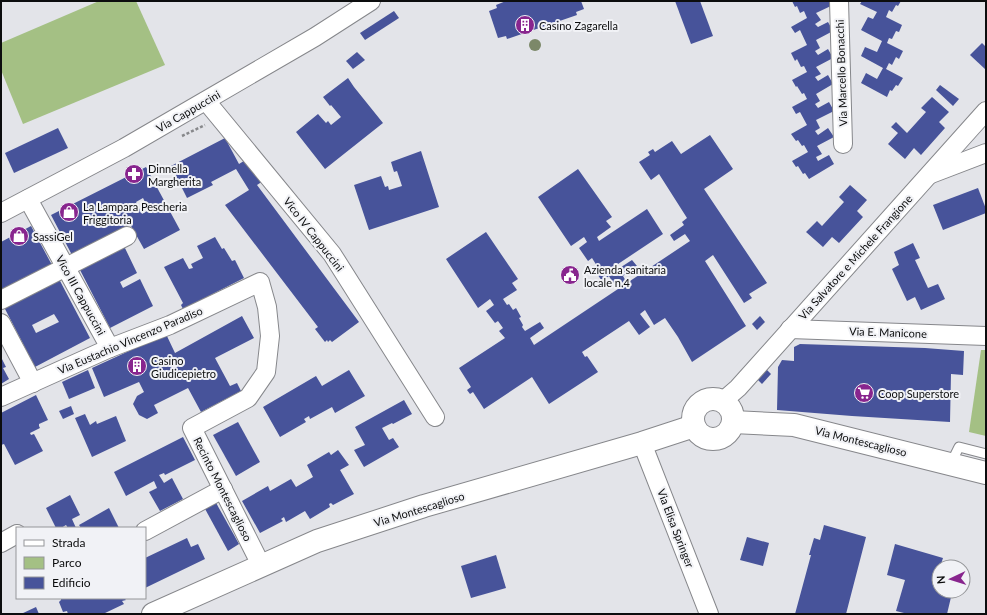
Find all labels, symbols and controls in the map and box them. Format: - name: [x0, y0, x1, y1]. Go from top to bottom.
- building icon: Casino Zagarella: [514, 14, 536, 36]
- place label: Casino Zagarella: [539, 19, 618, 32]
- street label: Via Marcello Bonacchi: [833, 19, 849, 127]
- street label: Via Cappuccini: [154, 87, 223, 135]
- place label: Dinnella Margherita: [148, 162, 201, 188]
- pharmacy icon: Dinnella Margherita: [123, 163, 145, 185]
- street label: Via Salvatore e Michele Frangione: [795, 192, 915, 322]
- street label: Vico IV Cappuccini: [281, 194, 347, 274]
- place label: La Lampara Pescheria Friggitoria: [83, 200, 187, 226]
- shop icon: La Lampara Pescheria Friggitoria: [58, 201, 80, 223]
- shop icon: SassiGel: [8, 225, 30, 247]
- place label: SassiGel: [33, 230, 73, 243]
- street label: Vico III Cappuccini: [54, 253, 109, 338]
- place label: Azienda sanitaria locale n.4: [584, 263, 666, 289]
- public building icon: Azienda sanitaria locale n.4: [559, 264, 581, 286]
- street label: Via Eustachio Vincenzo Paradiso: [56, 304, 204, 376]
- street label: Via E. Manicone: [849, 324, 927, 340]
- place label: Casino Giudicepietro: [151, 354, 216, 380]
- building icon: Casino Giudicepietro: [126, 355, 148, 377]
- supermarket icon: Coop Superstore: [853, 382, 875, 404]
- place label: Coop Superstore: [878, 387, 959, 400]
- street label: Via Montescaglioso: [814, 423, 908, 459]
- street label: Recinto Montescaglioso: [191, 435, 255, 543]
- street label: Via Elisa Springer: [655, 487, 697, 569]
- street label: Via Montescaglioso: [372, 489, 466, 529]
- legend: [16, 527, 146, 599]
- text: Strada: [52, 535, 85, 550]
- text: Parco: [52, 555, 82, 570]
- north arrow: [931, 559, 971, 599]
- text: Edificio: [52, 575, 91, 590]
- text: N: [934, 575, 947, 584]

